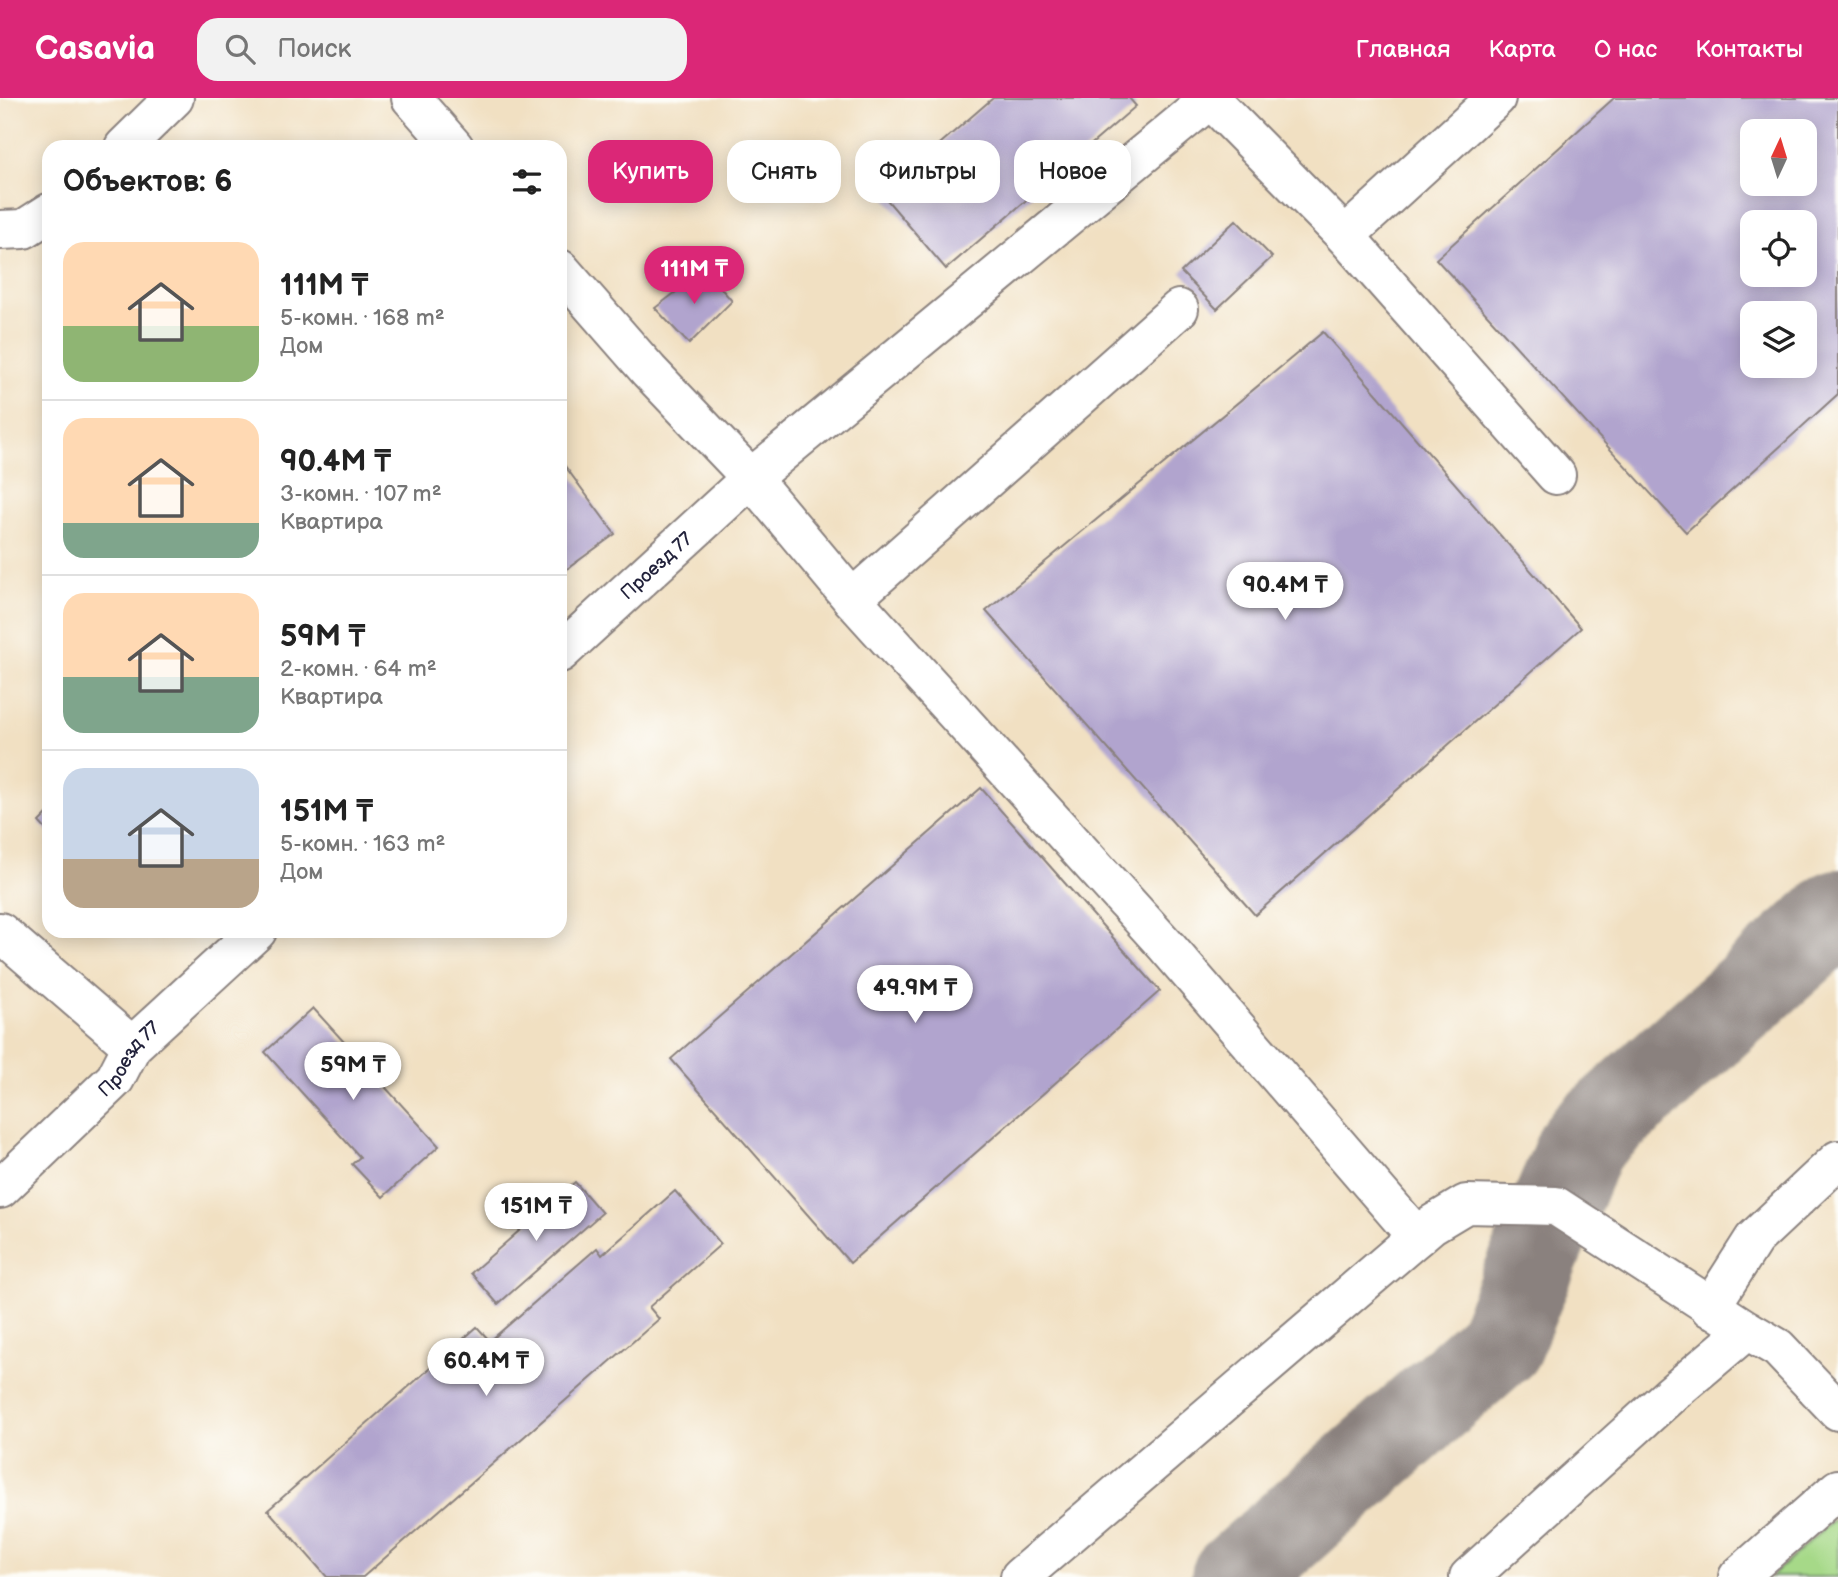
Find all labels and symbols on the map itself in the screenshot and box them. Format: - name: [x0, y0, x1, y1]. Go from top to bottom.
- north arrow: [1740, 119, 1816, 196]
- pin: 111M ₸: [637, 246, 751, 306]
- street label: Проезд 77: [616, 527, 698, 605]
- pin: 90.4M ₸: [1220, 562, 1350, 622]
- pin: 49.9M ₸: [850, 965, 980, 1025]
- street label: Проезд 77: [94, 1016, 165, 1102]
- pin: 59M ₸: [304, 1042, 402, 1102]
- pin: 151M ₸: [479, 1184, 593, 1243]
- pin: 60.4M ₸: [421, 1338, 551, 1398]

